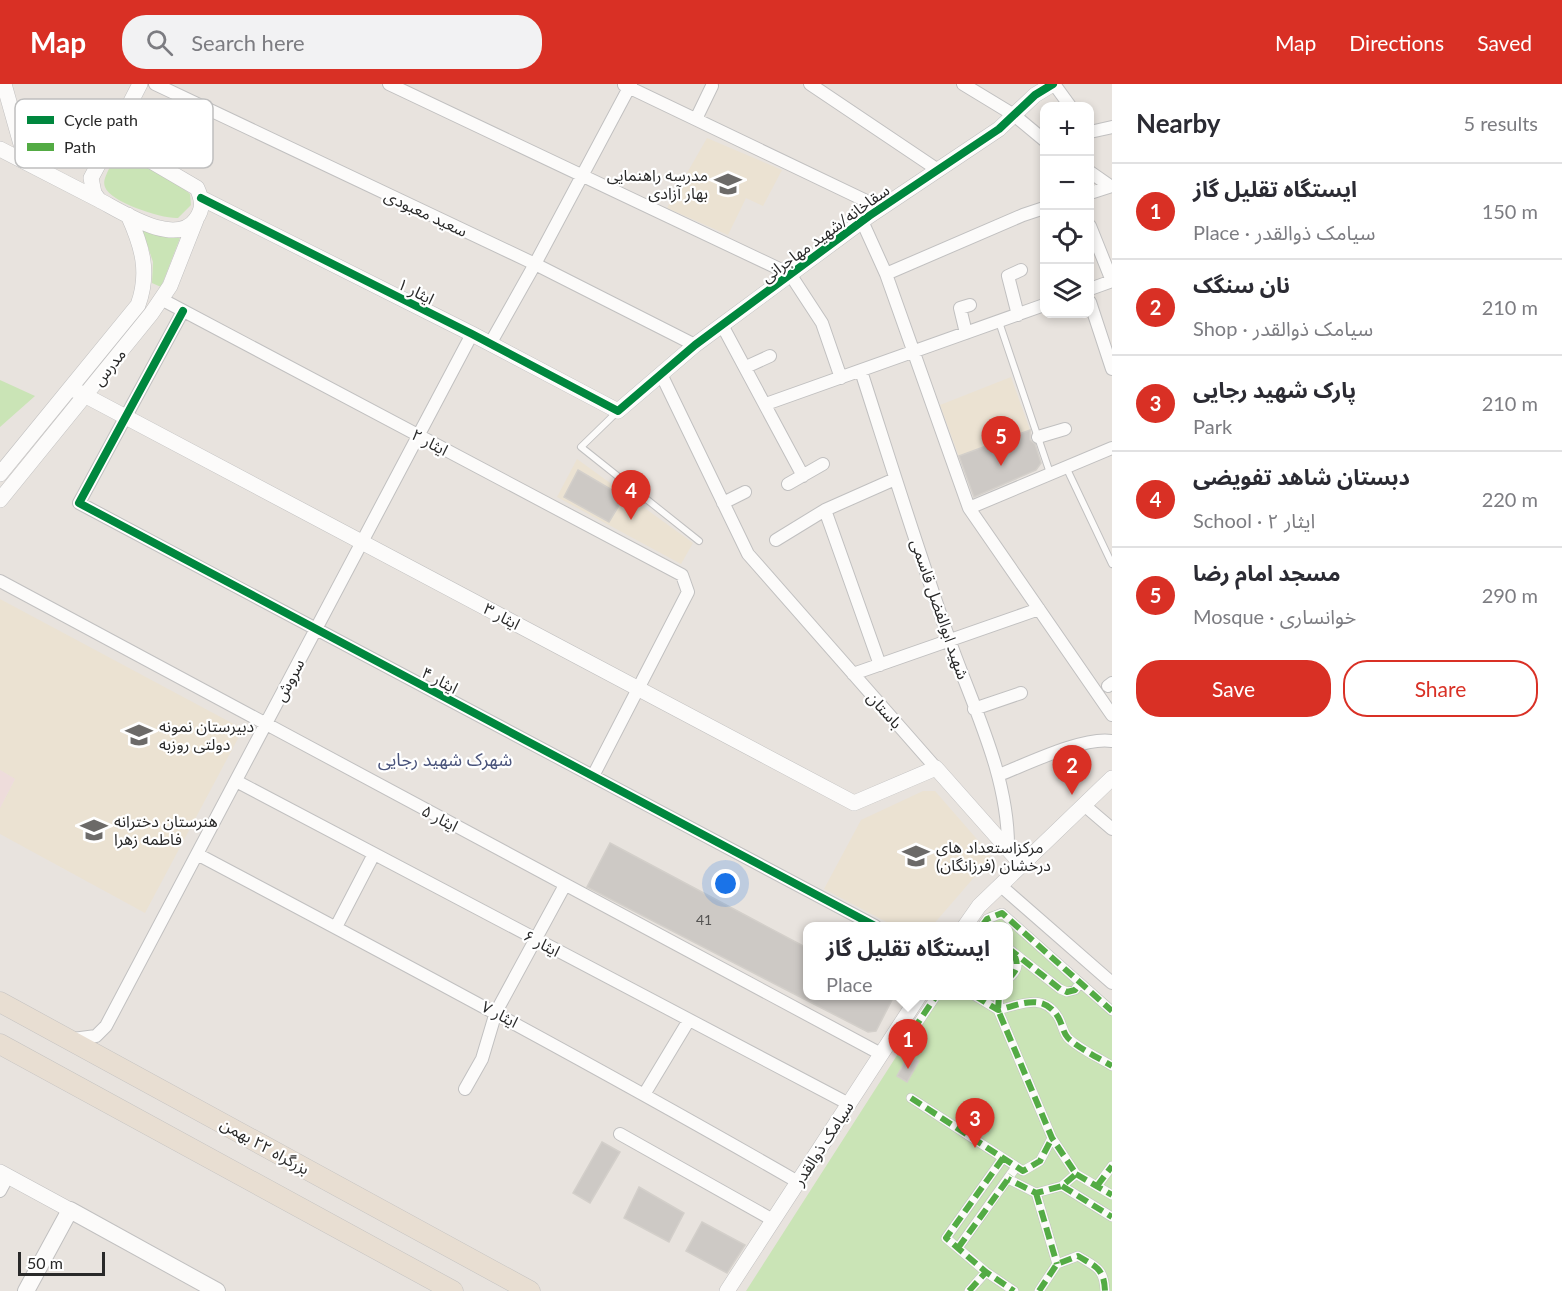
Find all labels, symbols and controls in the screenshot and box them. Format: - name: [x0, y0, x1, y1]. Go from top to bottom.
- search box: [122, 15, 542, 69]
- text: Map: [30, 25, 86, 59]
- icon: search: [143, 26, 176, 59]
- text: Search here: [191, 29, 305, 56]
- text: Map: [1275, 30, 1316, 55]
- text: Directions: [1349, 30, 1444, 55]
- text: Saved: [1477, 30, 1532, 55]
- legend: [15, 99, 213, 168]
- map controls: [1040, 102, 1094, 318]
- button: +: [1040, 102, 1094, 156]
- text: Nearby: [1136, 107, 1221, 139]
- text: Cycle path: [64, 110, 138, 129]
- text: 5 results: [1463, 111, 1538, 135]
- text: Path: [64, 137, 96, 156]
- button: −: [1040, 156, 1094, 210]
- place label: مدرسه راهنمایی بهار آزادی: [607, 165, 708, 203]
- school or university icon: مدرسه راهنمایی بهار آزادی: [713, 169, 743, 199]
- text: ایستگاه تقلیل گاز: [1193, 175, 1357, 202]
- street label: سقاخانه/شهید مهاجرانی: [757, 180, 893, 286]
- street label: سعید معبودی: [381, 185, 471, 241]
- text: 1: [1150, 199, 1161, 223]
- text: 150 m: [1482, 199, 1538, 223]
- button: locate: [1040, 210, 1094, 264]
- text: Place · سیامک ذوالقدر: [1193, 220, 1375, 244]
- button: layers: [1040, 264, 1094, 318]
- text: نان سنگک: [1193, 271, 1290, 298]
- street label: ایثار ۱: [394, 273, 438, 309]
- text: 2: [1150, 295, 1161, 319]
- text: 210 m: [1482, 295, 1538, 319]
- text: Shop · سیامک ذوالقدر: [1193, 316, 1373, 340]
- street label: مدرس: [88, 345, 130, 389]
- text: پارک شهید رجایی: [1193, 376, 1356, 403]
- text: 3: [1150, 391, 1161, 415]
- text: 210 m: [1482, 391, 1538, 415]
- text: Park: [1193, 414, 1232, 438]
- pin: 5: [982, 416, 1020, 466]
- street label: ایثار ۲: [408, 424, 452, 460]
- text: دبستان شاهد تفویضی: [1193, 463, 1410, 490]
- pin: 4: [612, 470, 650, 520]
- text: 4: [1150, 487, 1161, 511]
- text: 220 m: [1482, 487, 1538, 511]
- text: School · ایثار ۲: [1193, 508, 1315, 532]
- street label: شهید ابوالفضل قاسمی: [907, 536, 973, 682]
- text: مسجد امام رضا: [1193, 559, 1341, 586]
- text: 5: [1150, 583, 1161, 607]
- text: 290 m: [1482, 583, 1538, 607]
- street label: ایثار ۳: [480, 598, 524, 634]
- text: Mosque · خوانساری: [1193, 604, 1356, 628]
- street label: سروش: [270, 655, 308, 705]
- button: Save: [1136, 660, 1331, 717]
- button: Share: [1343, 660, 1538, 717]
- street label: ایثار ۴: [418, 662, 462, 698]
- street label: باستان: [863, 687, 907, 733]
- place label: دبیرستان نمونه دولتی روزبه: [159, 716, 254, 754]
- school or university icon: دبیرستان نمونه دولتی روزبه: [124, 720, 154, 750]
- pin: 2: [1052, 746, 1092, 795]
- district label: شهرک شهید رجایی: [378, 748, 512, 771]
- street label: ایثار ۵: [418, 800, 462, 836]
- place label: هنرستان دخترانه فاطمه زهرا: [114, 811, 218, 849]
- school or university icon: هنرستان دخترانه فاطمه زهرا: [79, 815, 109, 845]
- place label: مرکزاستعداد های درخشان (فرزانگان): [936, 837, 1051, 875]
- school or university icon: مرکزاستعداد های درخشان (فرزانگان): [901, 841, 931, 871]
- your location: [711, 869, 740, 898]
- house number: 41: [696, 911, 712, 928]
- popup: [803, 922, 1013, 1000]
- street label: ایثار ۶: [520, 925, 564, 961]
- text: ایستگاه تقلیل گاز: [826, 934, 990, 961]
- text: Place: [826, 972, 873, 996]
- street label: ایثار ۷: [478, 996, 522, 1032]
- pin: 1: [888, 1020, 928, 1069]
- street label: سیامک ذوالقدر: [788, 1097, 858, 1190]
- pin: 3: [956, 1098, 994, 1148]
- street label: بزرگراه ۲۲ بهمن: [217, 1113, 313, 1179]
- scale bar: [18, 1249, 105, 1276]
- text: 50 m: [27, 1253, 63, 1272]

